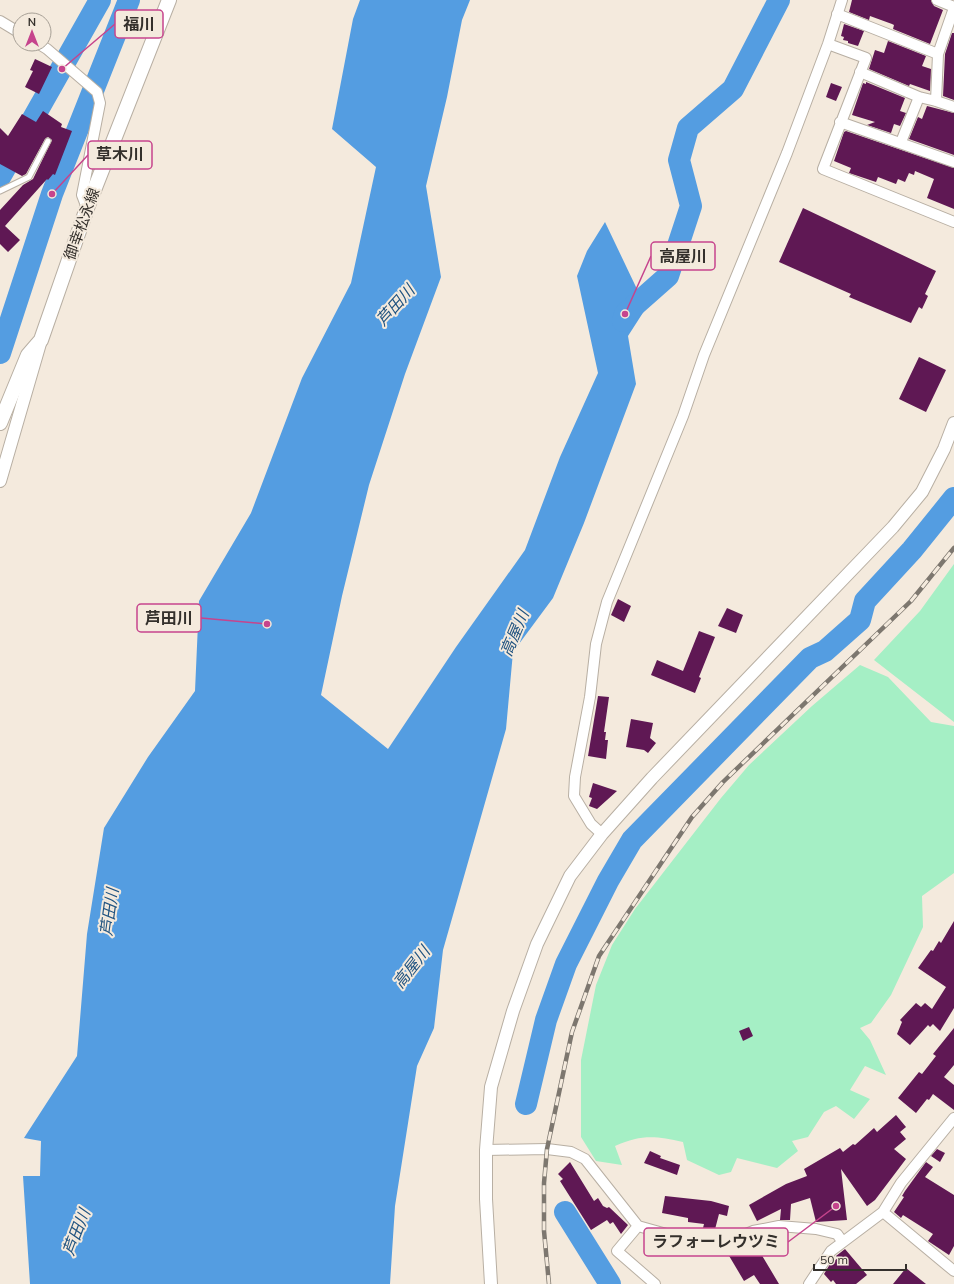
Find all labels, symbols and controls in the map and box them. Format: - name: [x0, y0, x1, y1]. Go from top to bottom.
- callout: 福川: [115, 10, 163, 38]
- north arrow: [12, 12, 52, 52]
- text: 福川: [123, 14, 155, 34]
- text: N: [28, 15, 36, 29]
- callout: 草木川: [88, 141, 152, 169]
- text: 草木川: [96, 144, 144, 164]
- street label: 御幸松永線: [60, 185, 103, 262]
- callout: 高屋川: [651, 242, 715, 270]
- text: 高屋川: [659, 246, 707, 266]
- water label: 芦田川: [372, 279, 420, 330]
- callout: 芦田川: [137, 604, 201, 632]
- water label: 高屋川: [495, 605, 533, 659]
- text: 芦田川: [145, 608, 193, 628]
- water label: 芦田川: [96, 885, 123, 937]
- water label: 高屋川: [388, 940, 435, 992]
- water label: 芦田川: [58, 1204, 95, 1258]
- callout: ラフォーレウツミ: [644, 1228, 788, 1256]
- text: ラフォーレウツミ: [652, 1231, 780, 1251]
- scale bar: [814, 1246, 906, 1272]
- text: 50 m: [820, 1252, 848, 1267]

